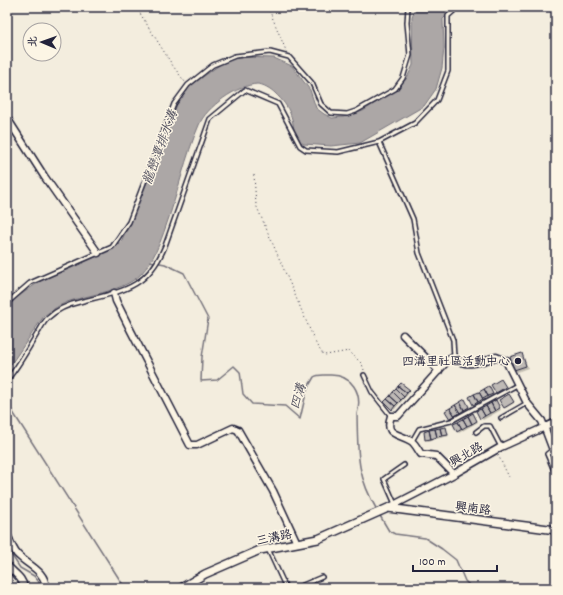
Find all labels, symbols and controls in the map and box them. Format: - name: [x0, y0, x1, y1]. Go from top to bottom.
- north arrow: [22, 22, 62, 62]
- text: 北: [26, 36, 42, 47]
- water label: 龍巒潭排水溝: [139, 107, 184, 188]
- place label: 四溝里社區活動中心: [402, 354, 510, 371]
- marker: 四溝里社區活動中心: [513, 356, 523, 366]
- water label: 四溝: [287, 381, 313, 412]
- street label: 興北路: [447, 439, 487, 472]
- street label: 興南路: [454, 499, 492, 520]
- street label: 三溝路: [255, 526, 294, 551]
- scale bar: [413, 547, 497, 573]
- text: 100 m: [419, 554, 446, 571]

